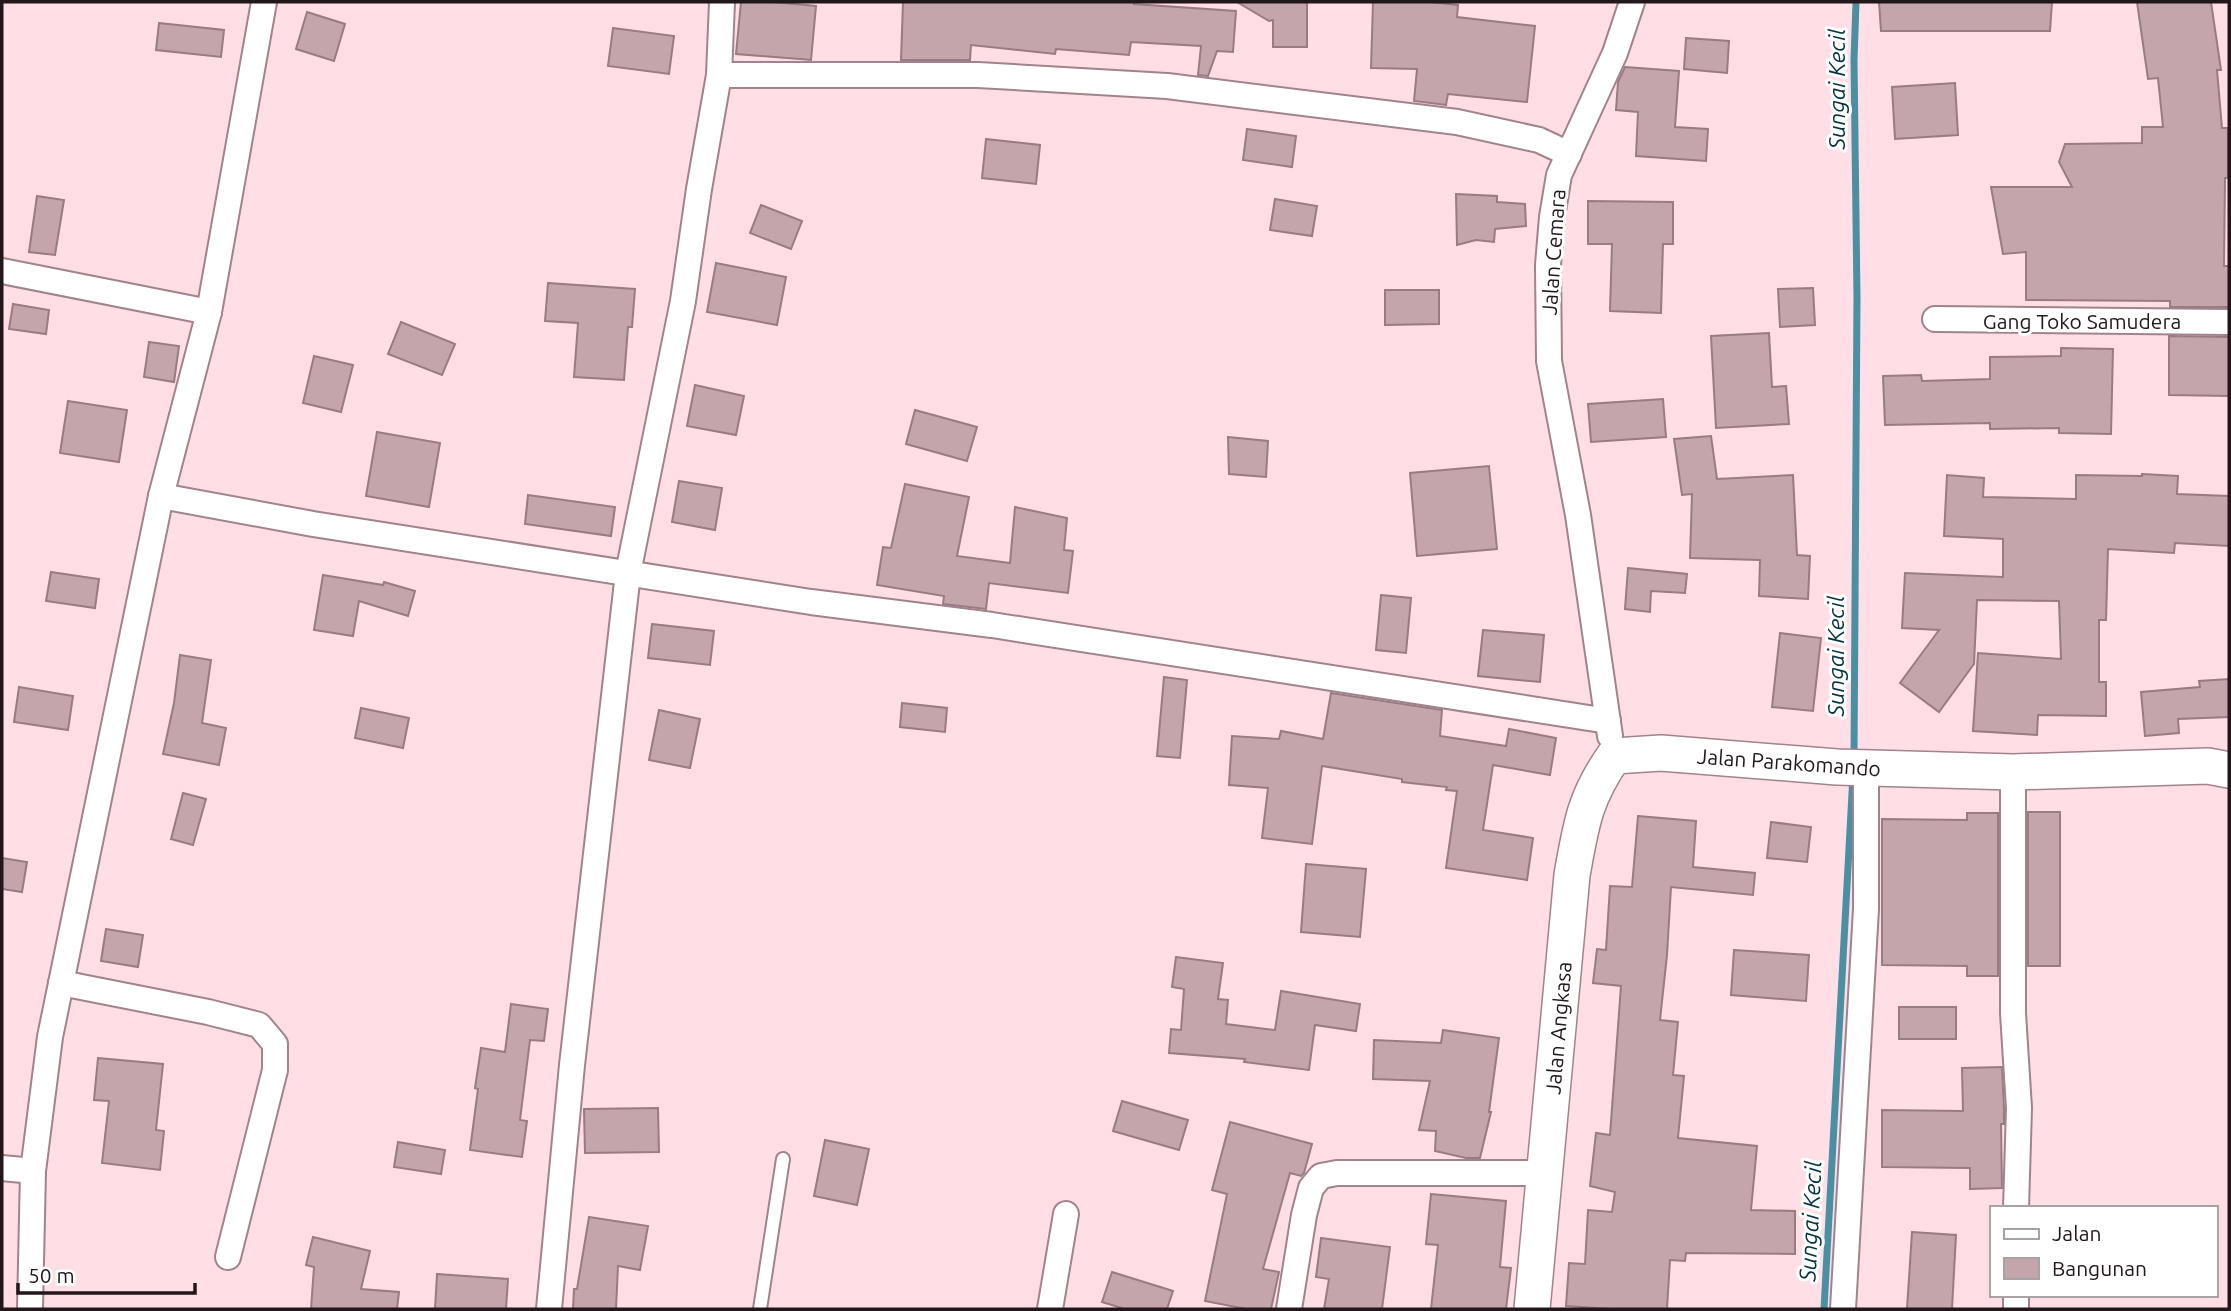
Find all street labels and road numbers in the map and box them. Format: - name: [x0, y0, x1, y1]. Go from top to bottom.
- street label: Jalan Cemara: [1537, 188, 1569, 316]
- street label: Gang Toko Samudera: [1983, 309, 2181, 333]
- street label: Jalan Parakomando: [1696, 744, 1882, 780]
- street label: Jalan Angkasa: [1540, 961, 1576, 1095]

